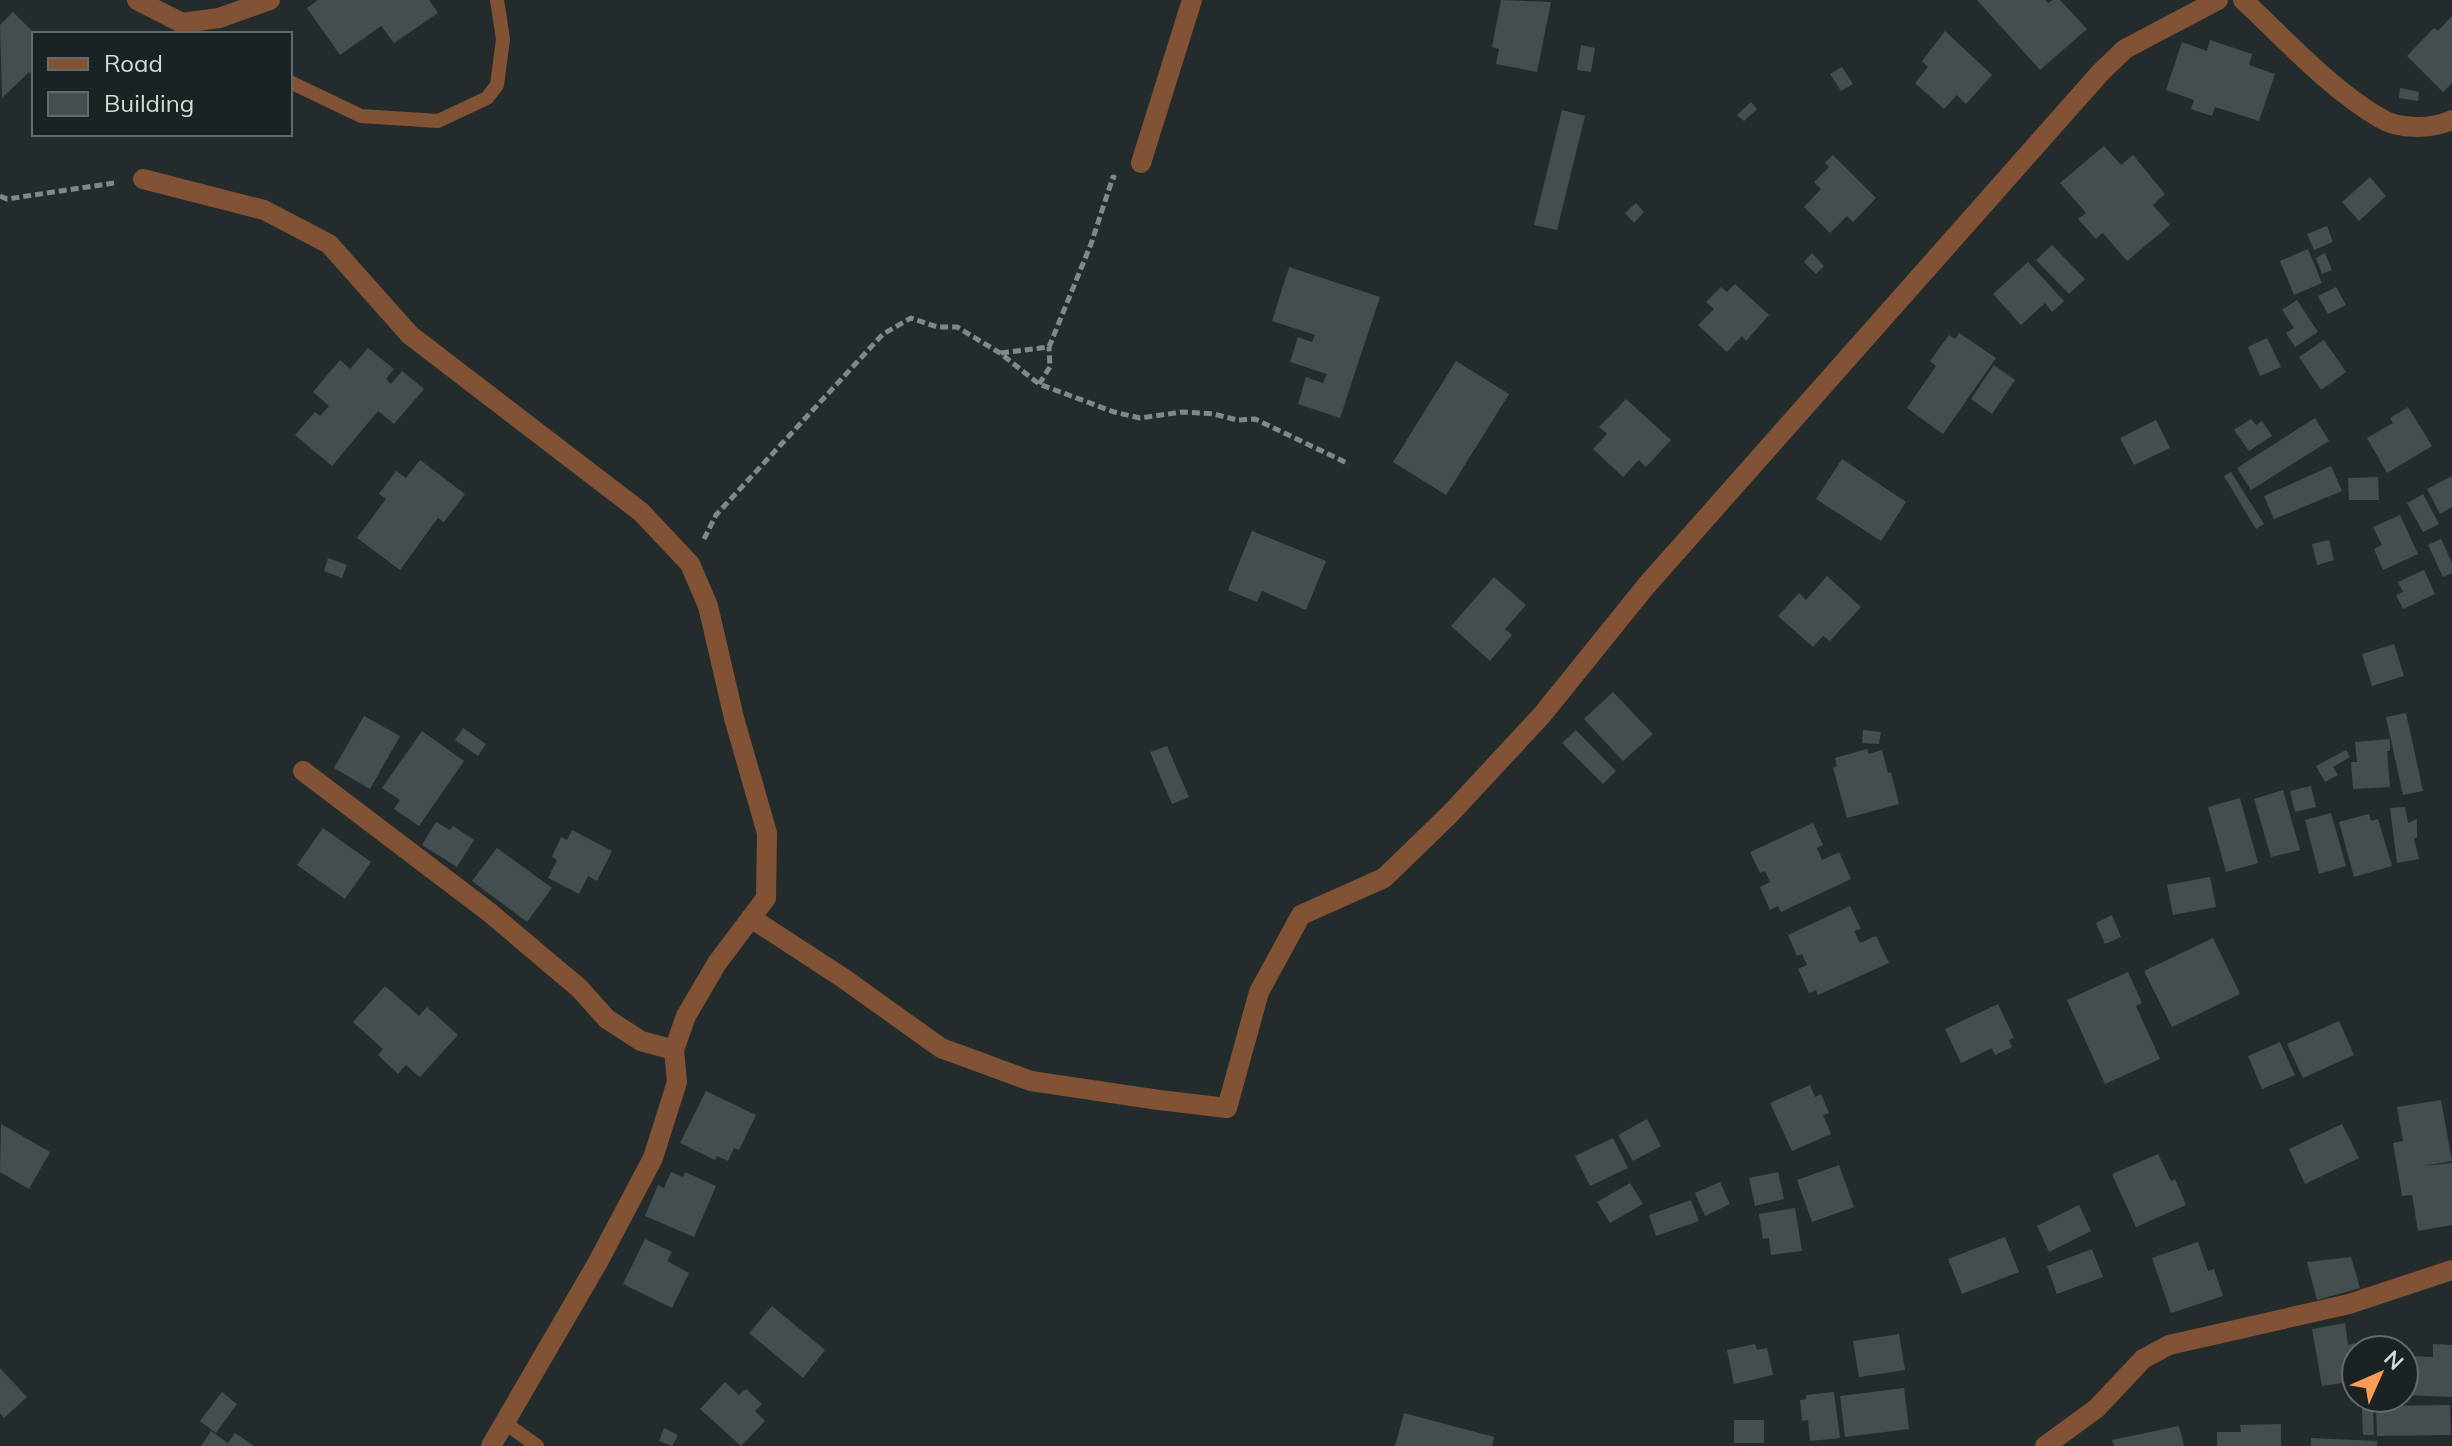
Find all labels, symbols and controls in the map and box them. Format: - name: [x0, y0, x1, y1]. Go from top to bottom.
- legend: [32, 32, 292, 136]
- text: Road: [104, 48, 163, 78]
- text: Building: [104, 88, 194, 118]
- north arrow: [2340, 1334, 2420, 1414]
- text: N: [2378, 1344, 2410, 1376]

